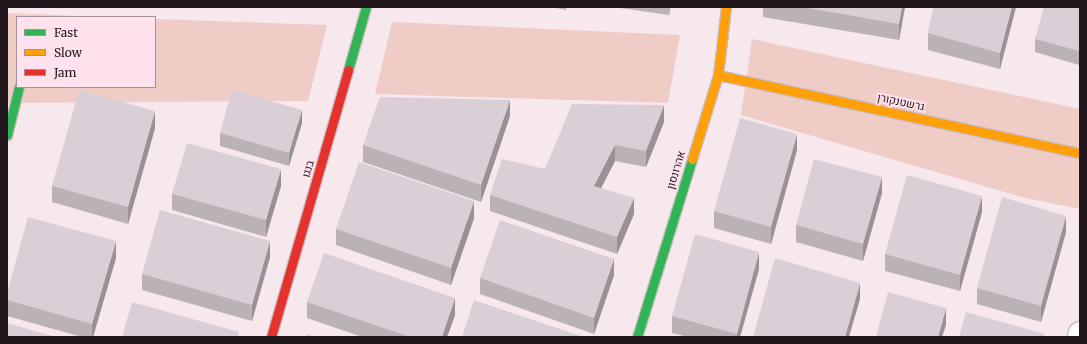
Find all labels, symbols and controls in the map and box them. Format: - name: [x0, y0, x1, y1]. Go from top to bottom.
- legend: [16, 16, 156, 88]
- text: Fast: [54, 25, 78, 40]
- text: Slow: [54, 45, 82, 60]
- text: Jam: [54, 65, 76, 80]
- street label: גרשטנקורן: [876, 91, 926, 113]
- street label: אהרונסון: [664, 149, 688, 191]
- street label: בנגו: [299, 159, 317, 179]

